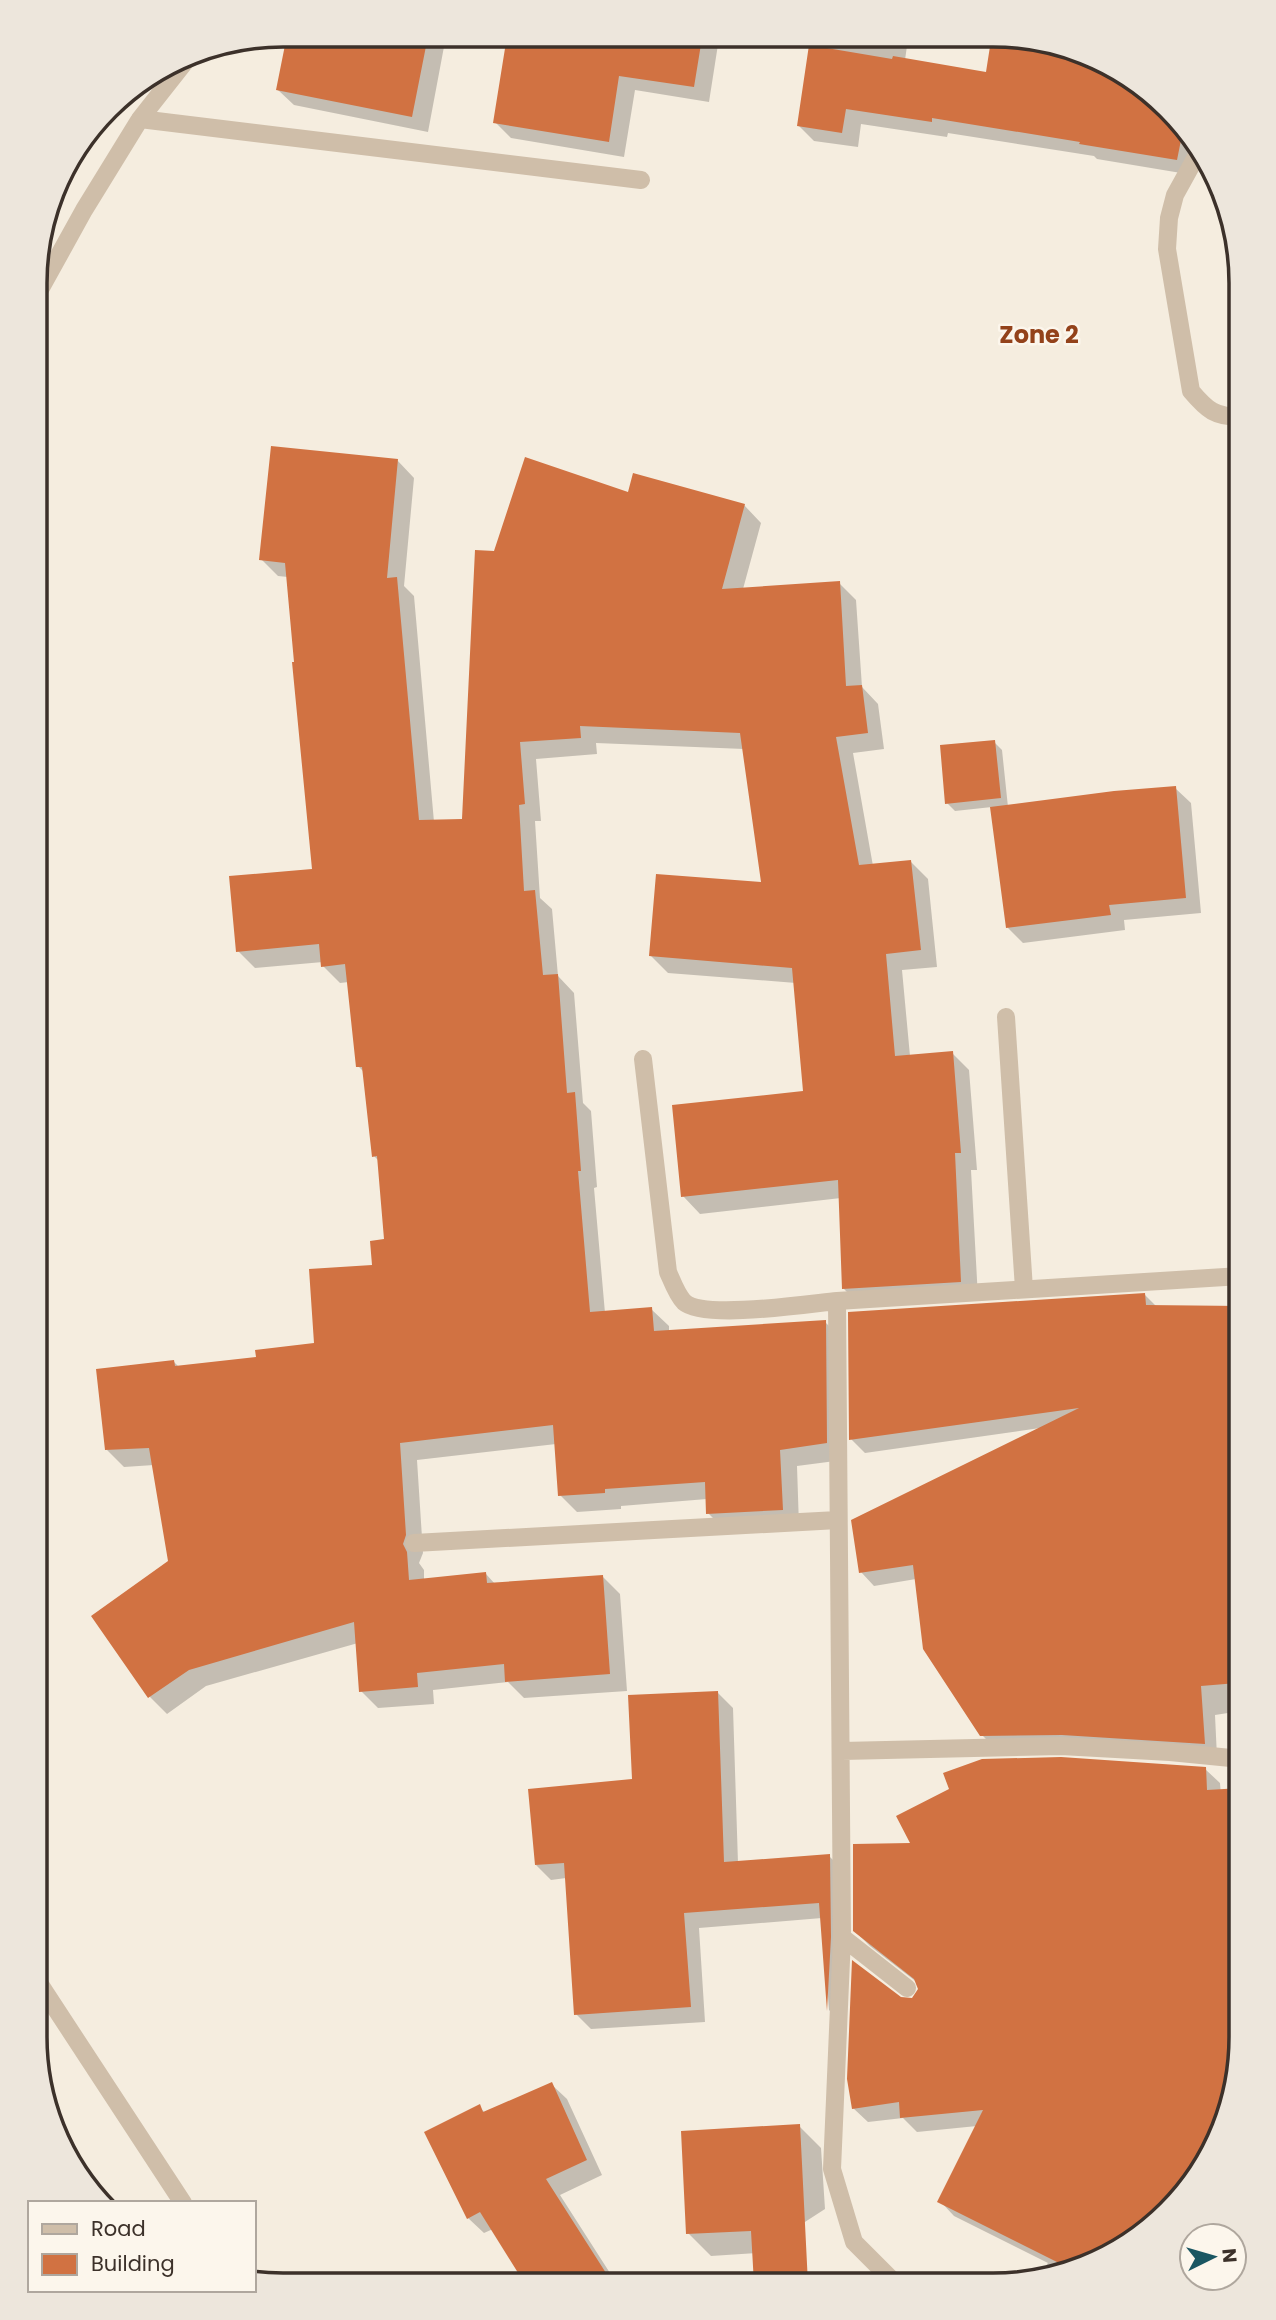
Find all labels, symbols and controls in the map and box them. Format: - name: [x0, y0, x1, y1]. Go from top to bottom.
- district label: Zone 2: [999, 318, 1079, 351]
- legend: [28, 2201, 256, 2292]
- text: Road: [91, 2214, 146, 2243]
- north arrow: [1178, 2222, 1248, 2292]
- text: N: [1215, 2247, 1244, 2264]
- text: Building: [91, 2249, 175, 2278]

